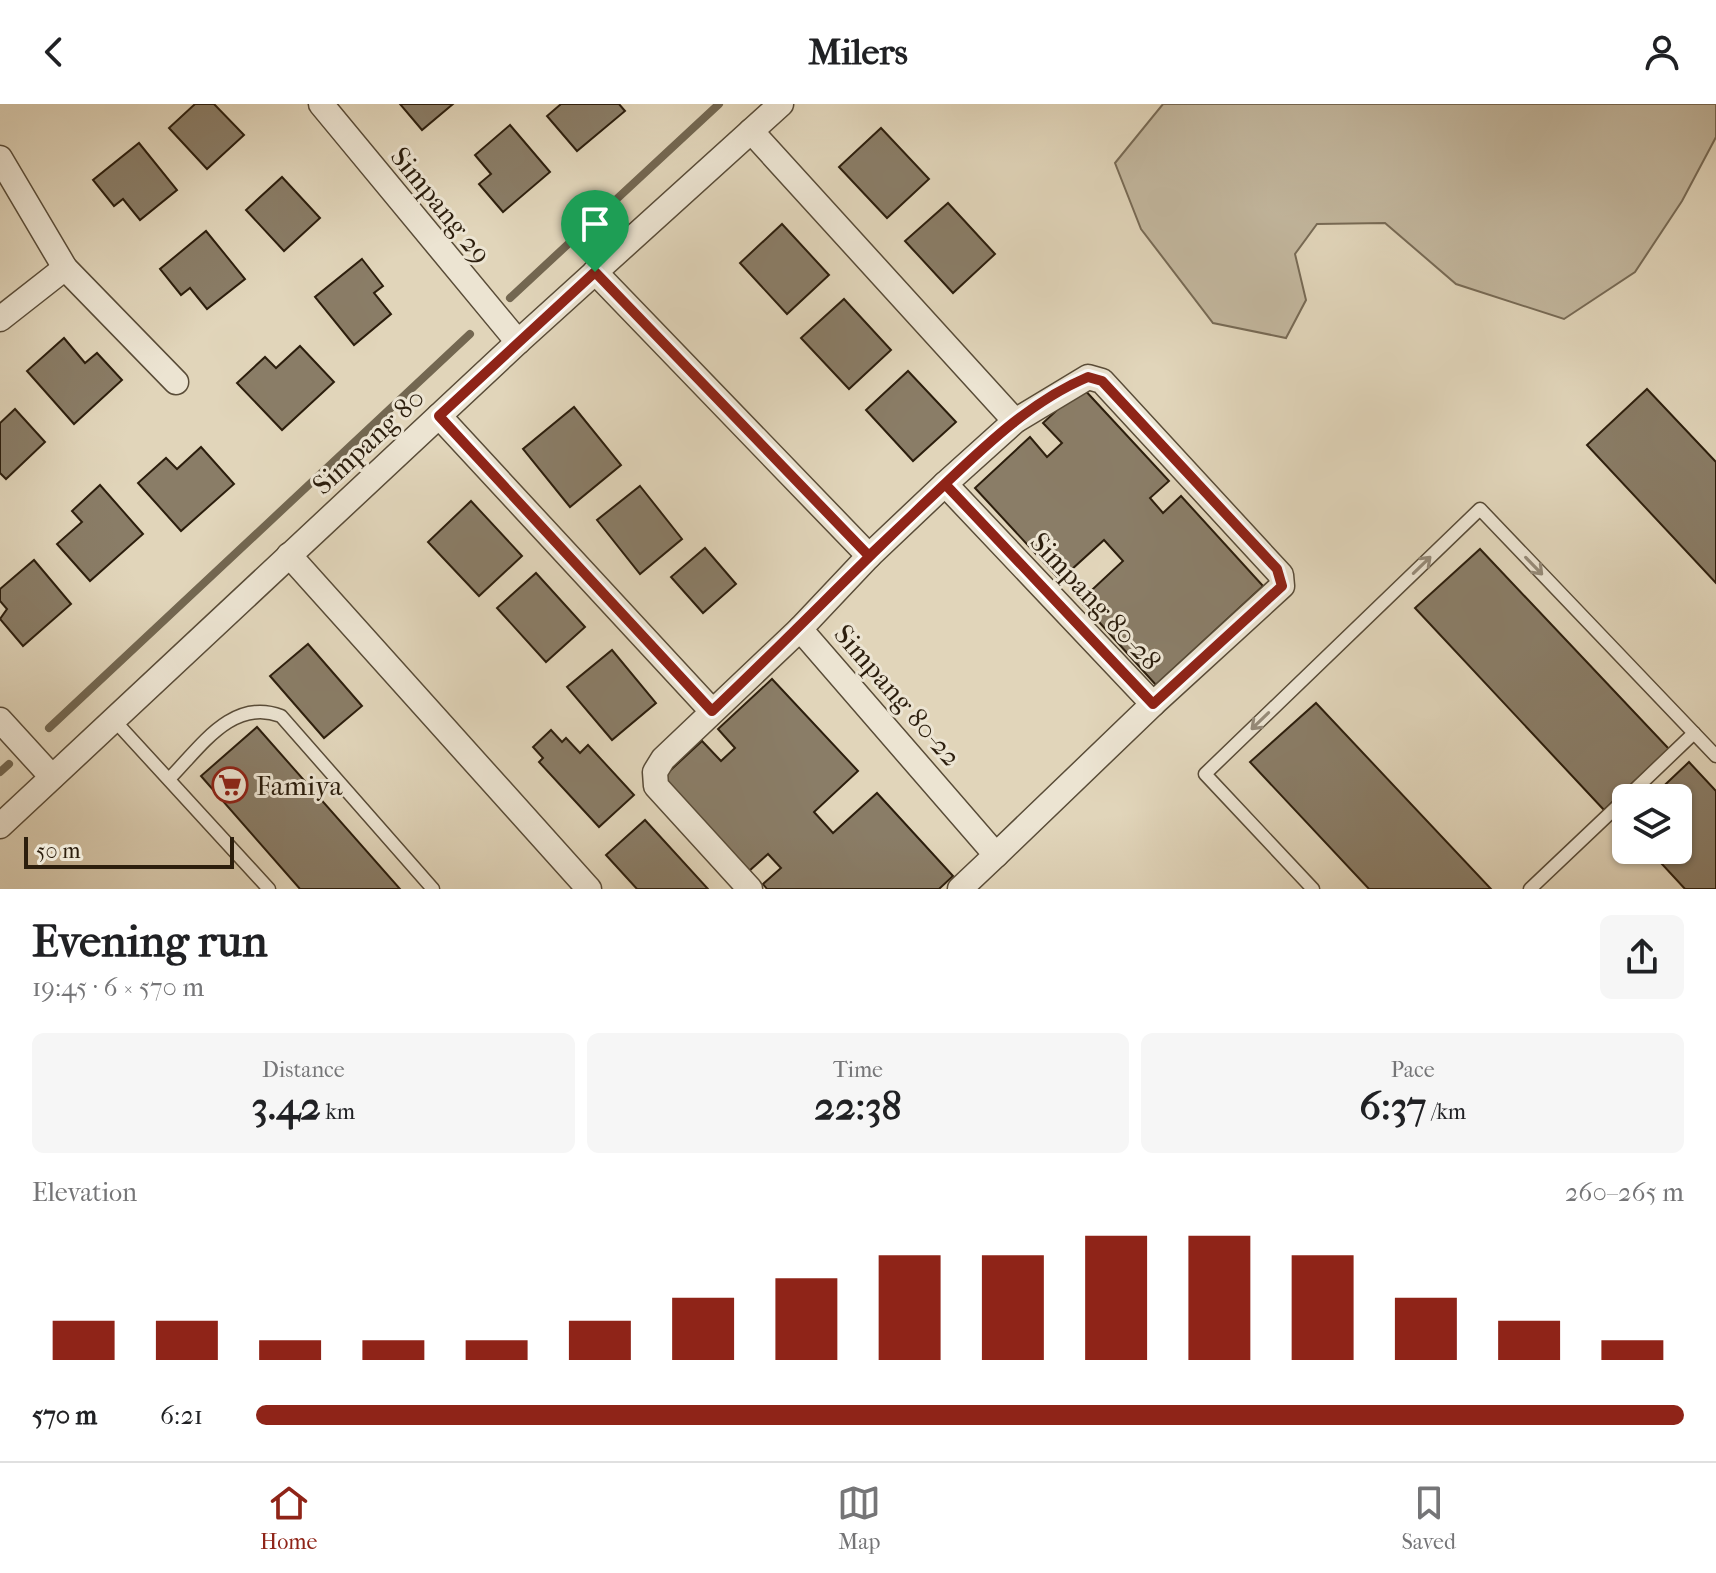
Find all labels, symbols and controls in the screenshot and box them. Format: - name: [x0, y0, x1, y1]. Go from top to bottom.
- icon: back: [32, 30, 76, 74]
- icon: person: [1640, 30, 1684, 74]
- text: Milers: [808, 31, 908, 73]
- street label: Simpang 29: [384, 140, 498, 270]
- pin: [561, 190, 629, 272]
- icon: arrive: [573, 202, 617, 246]
- street label: Simpang 80: [306, 381, 431, 501]
- street label: Simpang 80-28: [1023, 526, 1168, 677]
- one-way arrow: [1524, 555, 1543, 575]
- one-way arrow: [1412, 556, 1432, 575]
- street label: Simpang 80-22: [827, 618, 968, 773]
- one-way arrow: [1250, 712, 1270, 731]
- supermarket icon: Famiya: [211, 766, 249, 804]
- place label: Famiya: [256, 769, 343, 802]
- map controls: [1612, 784, 1692, 864]
- button: layers: [1612, 784, 1692, 864]
- scale bar: [24, 833, 234, 869]
- text: 50 m: [36, 838, 81, 864]
- button: share: [1600, 915, 1684, 999]
- text: Evening run: [32, 916, 267, 967]
- text: 19:45 · 6 × 570 m: [32, 972, 204, 1003]
- text: Distance: [262, 1057, 345, 1083]
- text: Time: [833, 1057, 883, 1083]
- text: Pace: [1391, 1057, 1435, 1083]
- text: 3.42: [252, 1083, 321, 1129]
- text: 22:38: [814, 1083, 902, 1129]
- text: 6:37: [1359, 1083, 1426, 1129]
- text: km: [321, 1099, 355, 1125]
- text: /km: [1426, 1099, 1466, 1125]
- text: Elevation: [32, 1177, 137, 1208]
- text: 260–265 m: [1565, 1177, 1684, 1208]
- text: 570 m: [32, 1400, 97, 1431]
- text: 6:21: [160, 1400, 203, 1431]
- tab: Home: [260, 1481, 317, 1555]
- tab: Map: [837, 1481, 881, 1555]
- tab: Saved: [1401, 1481, 1456, 1555]

